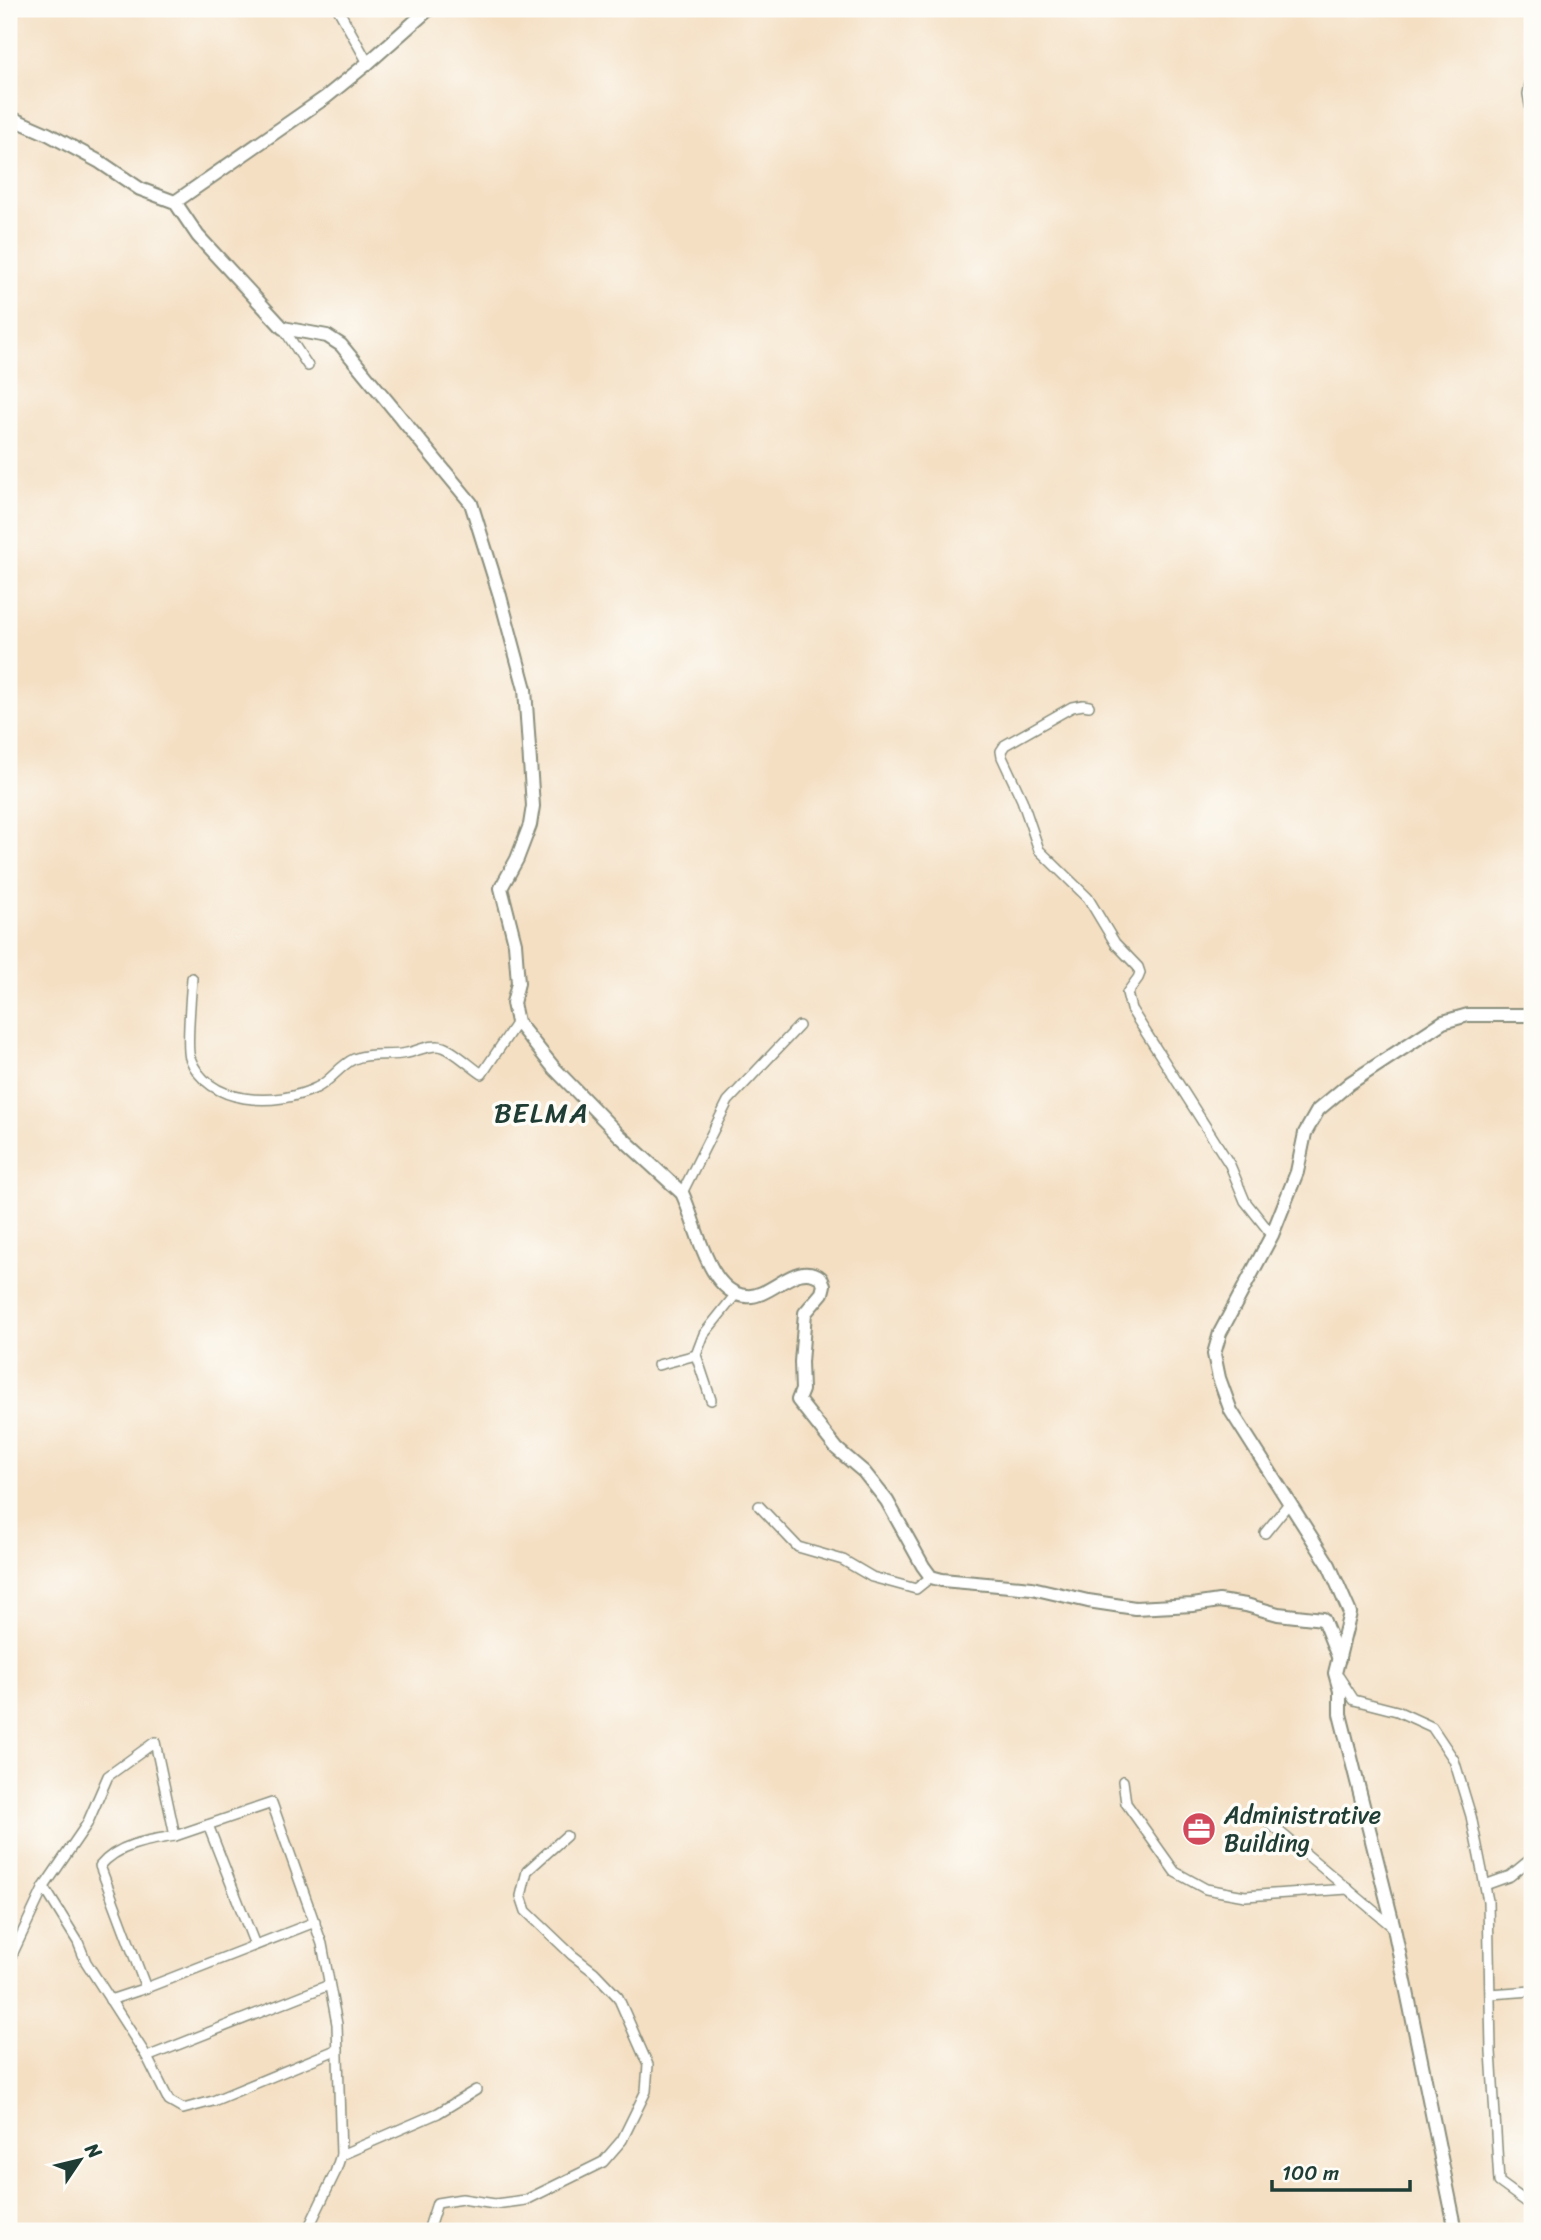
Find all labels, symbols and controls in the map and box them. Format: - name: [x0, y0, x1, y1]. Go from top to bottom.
- district label: BELMA: [494, 1088, 590, 1137]
- place label: Administrative Building: [1223, 1794, 1381, 1864]
- office icon: Administrative Building: [1180, 1810, 1218, 1848]
- north arrow: [46, 2124, 116, 2194]
- text: N: [76, 2135, 111, 2166]
- scale bar: [1272, 2149, 1410, 2193]
- text: 100 m: [1282, 2154, 1339, 2192]

